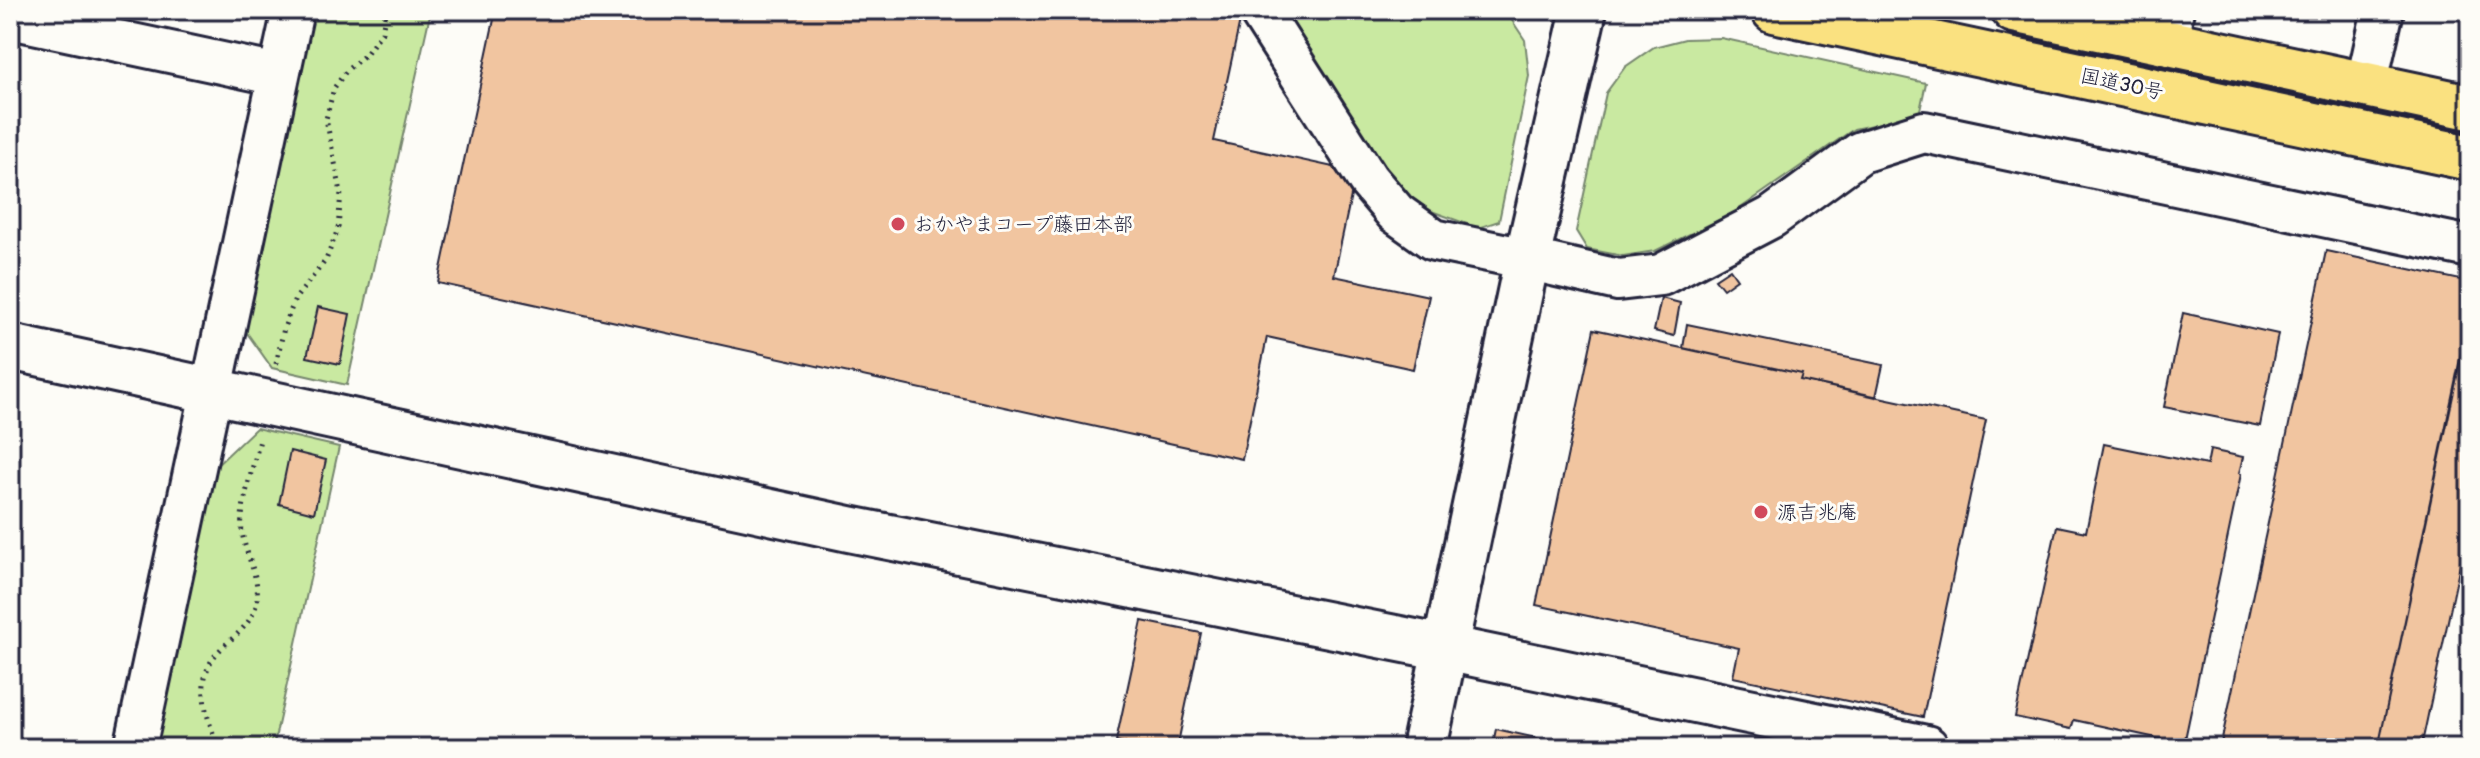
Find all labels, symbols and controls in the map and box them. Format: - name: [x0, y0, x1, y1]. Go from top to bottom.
- street label: 国道30号: [2078, 63, 2166, 105]
- place label: おかやまコープ藤田本部: [914, 212, 1133, 237]
- marker: おかやまコープ藤田本部: [889, 215, 907, 233]
- place label: 源吉兆庵: [1777, 500, 1857, 525]
- marker: 源吉兆庵: [1752, 503, 1770, 521]

